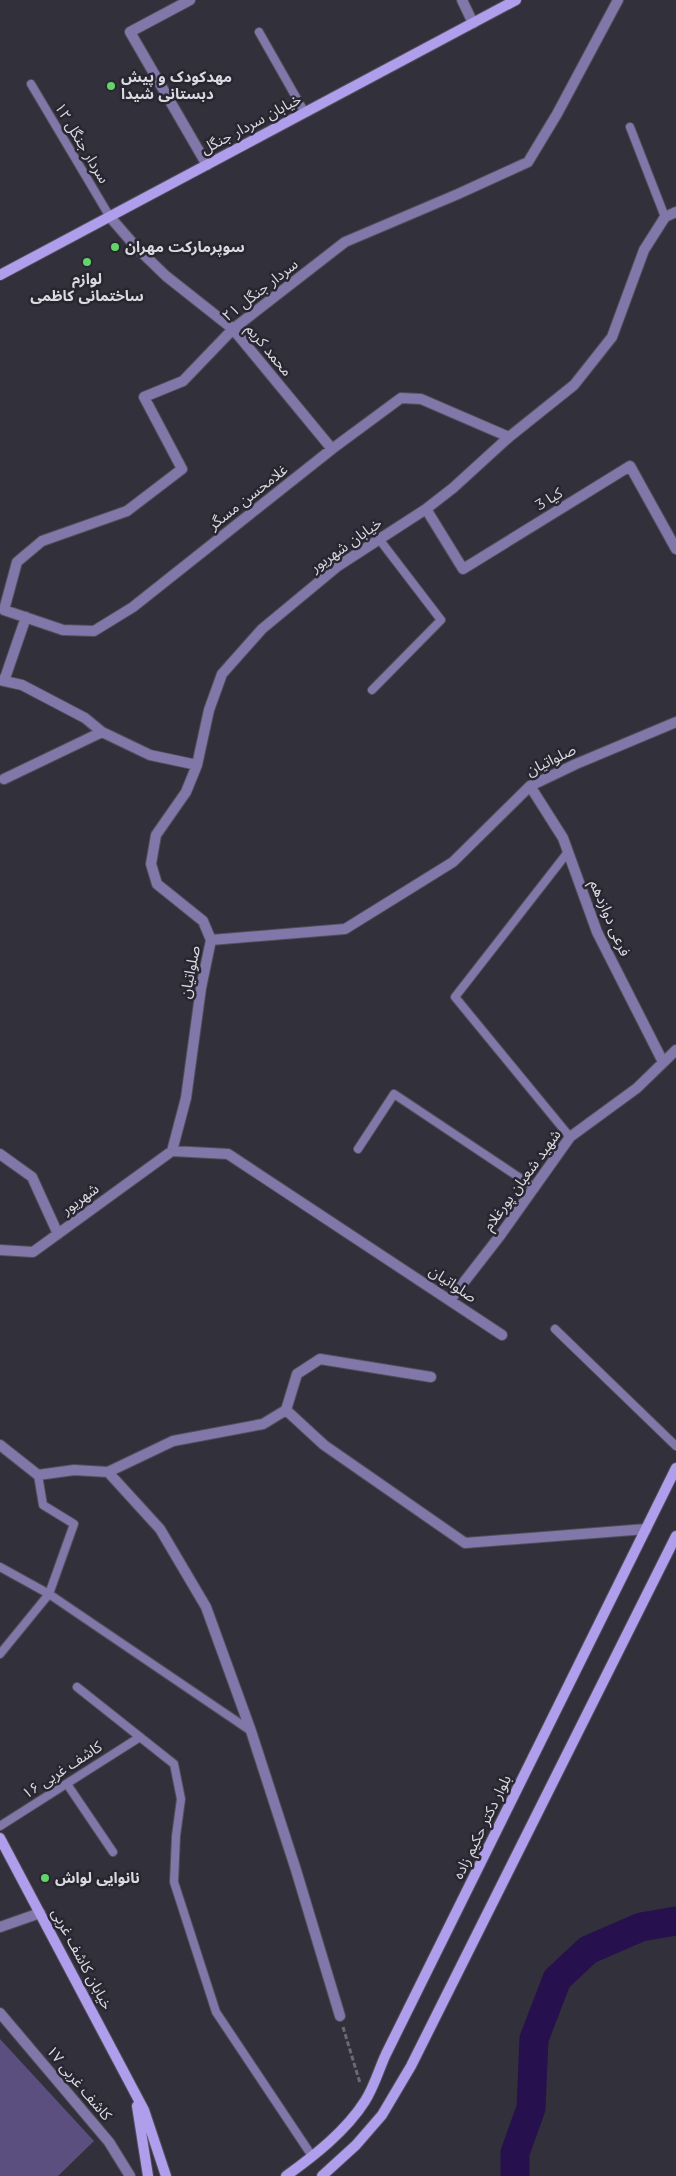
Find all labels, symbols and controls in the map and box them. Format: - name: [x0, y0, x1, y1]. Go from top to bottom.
- place label: مهدکودک و پیش دبستانی شیدا: [121, 67, 232, 103]
- marker: مهدکودک و پیش دبستانی شیدا: [105, 80, 117, 92]
- street label: خیابان سردار جنگل: [197, 89, 305, 158]
- street label: سردار جنگل ۱۲: [51, 99, 114, 187]
- place label: سوپرمارکت مهران: [125, 237, 245, 257]
- marker: سوپرمارکت مهران: [109, 241, 121, 253]
- street label: سردار جنگل ۲۱: [218, 254, 302, 325]
- marker: لوازم ساختمانی کاظمی: [81, 256, 93, 268]
- place label: لوازم ساختمانی کاظمی: [30, 269, 144, 305]
- street label: محمد کریم: [240, 320, 297, 381]
- street label: غلامحسن مسگر: [203, 459, 292, 534]
- street label: کیا 3: [532, 483, 567, 514]
- street label: خیابان شهریور: [305, 513, 385, 577]
- street label: صلواتیان: [523, 739, 579, 780]
- street label: فرعی دوازدهم: [584, 877, 635, 960]
- street label: صلواتیان: [175, 944, 204, 1000]
- street label: شهید شعبان پورغلام: [478, 1125, 566, 1235]
- street label: شهریور: [56, 1178, 102, 1219]
- street label: صلواتیان: [426, 1261, 481, 1306]
- street label: کاشف غربی ۱۶: [18, 1736, 106, 1803]
- street label: بلوار دکتر حکیم زاده: [448, 1771, 517, 1883]
- place label: نانوایی لواش: [55, 1868, 140, 1887]
- marker: نانوایی لواش: [39, 1872, 51, 1884]
- street label: خیابان کاشف غربی: [48, 1905, 117, 2013]
- street label: کاشف غربی ۱۷: [43, 2041, 117, 2125]

